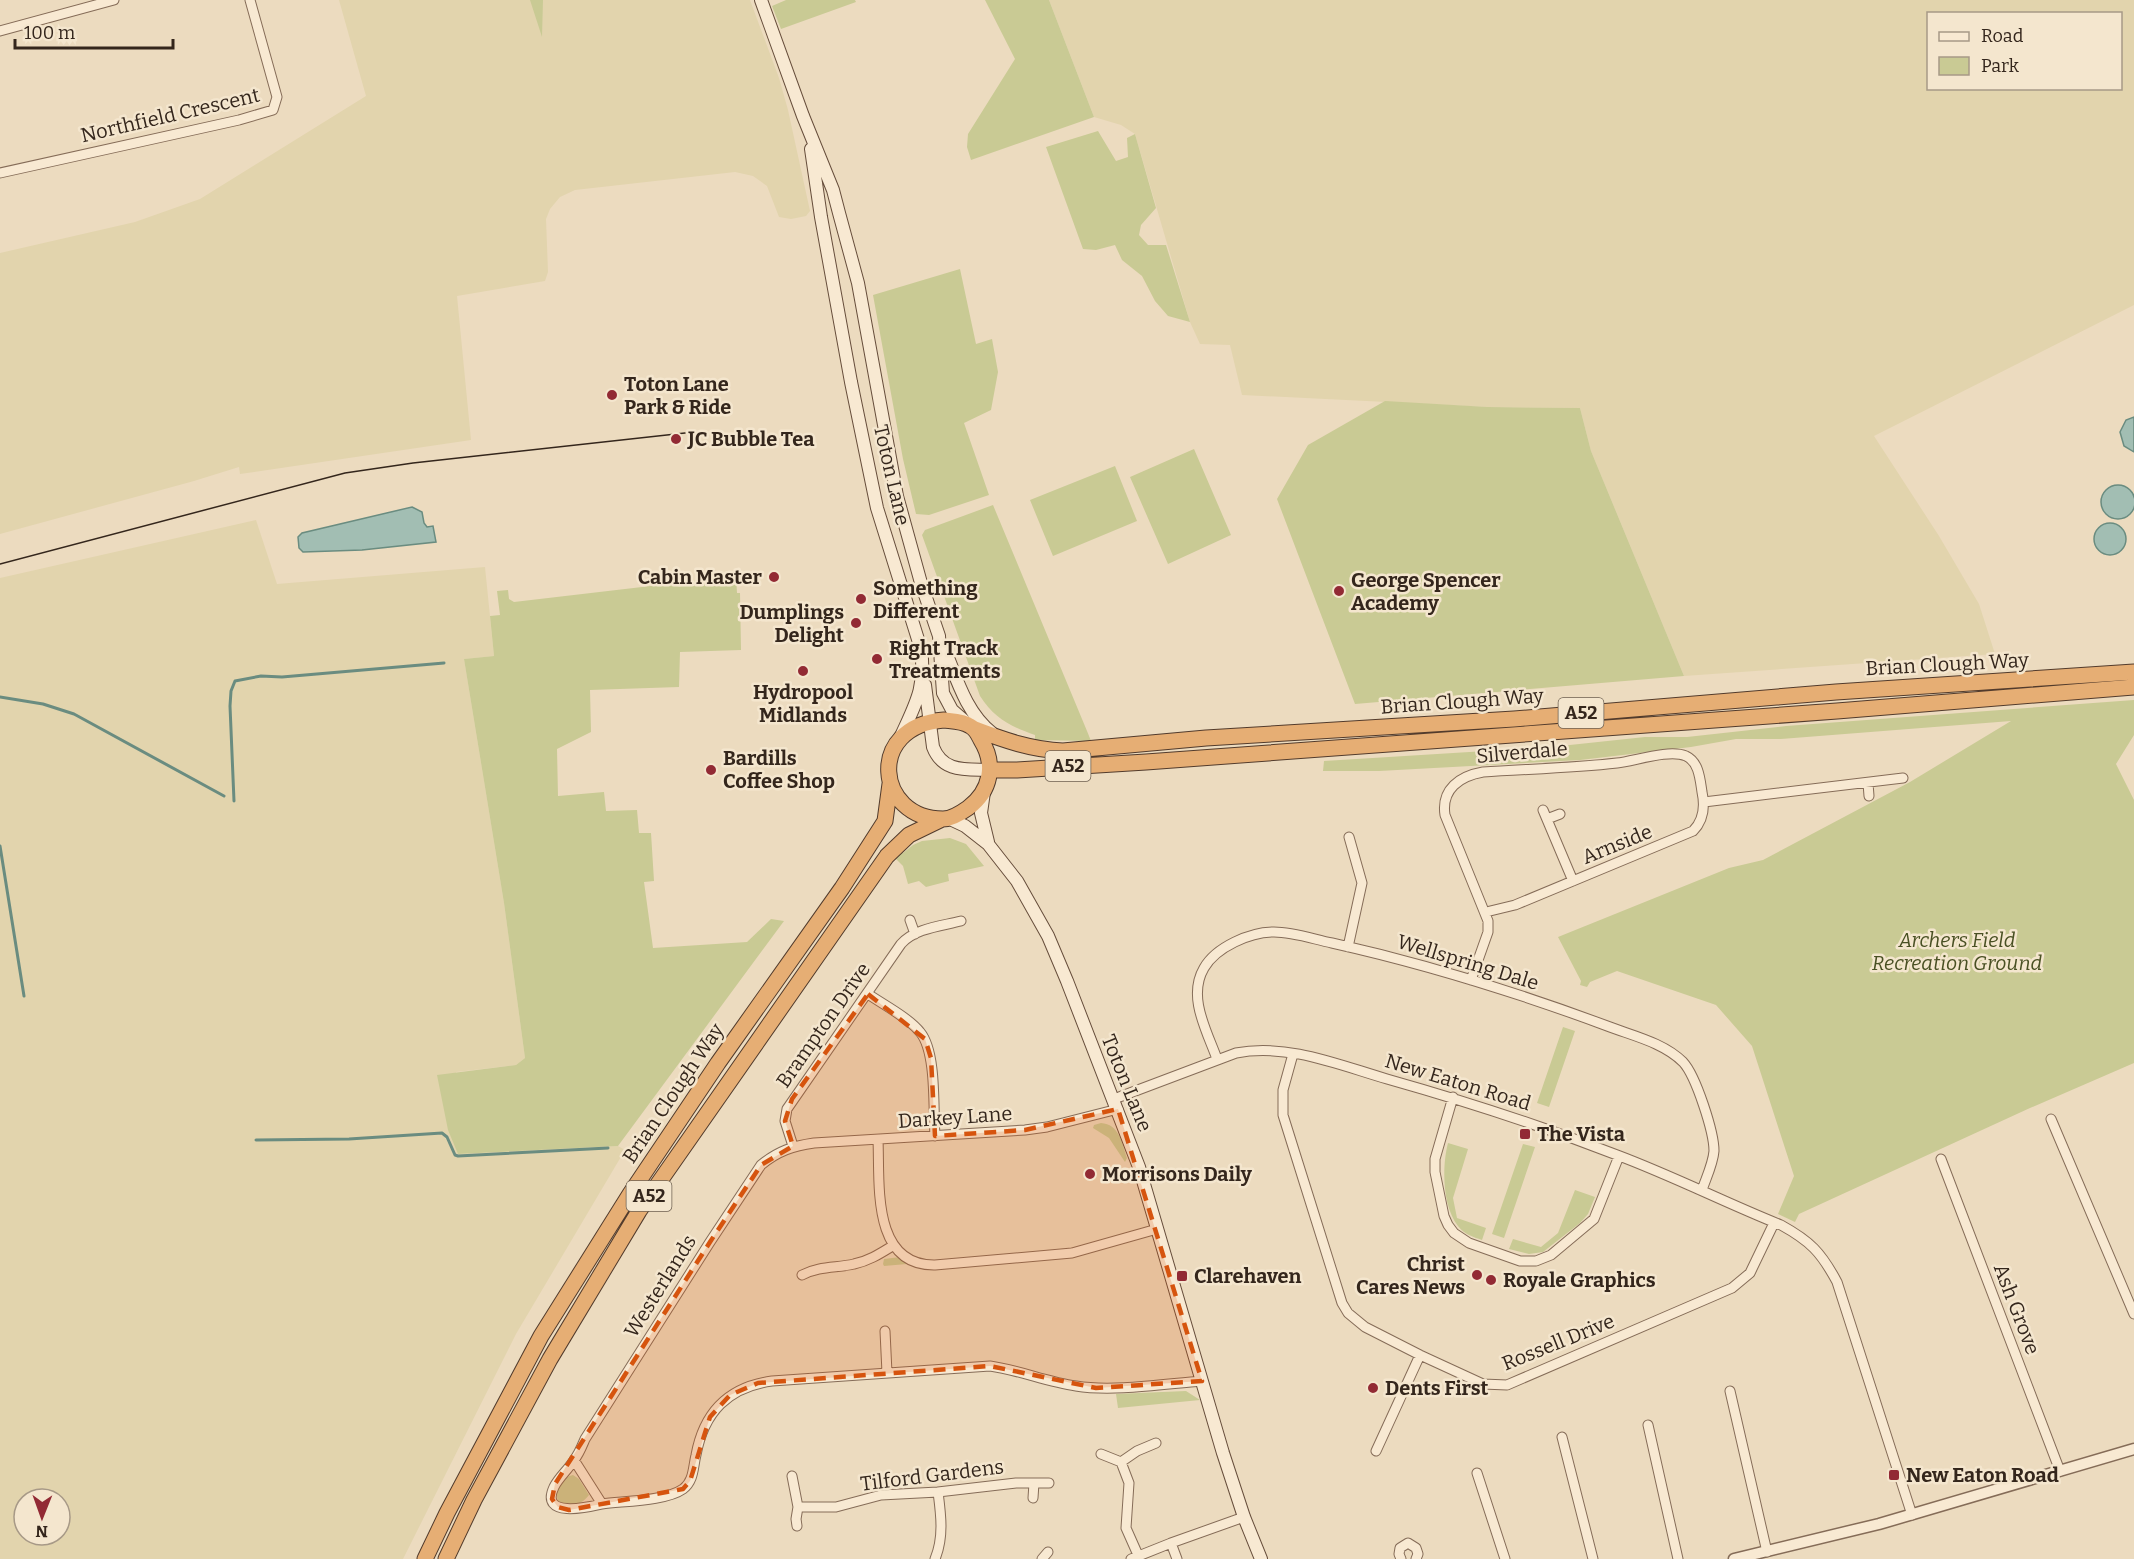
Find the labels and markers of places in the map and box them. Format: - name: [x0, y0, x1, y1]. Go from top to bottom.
- place label: Toton Lane Park & Ride: [624, 372, 731, 419]
- marker: Toton Lane Park & Ride: [605, 388, 619, 402]
- place label: JC Bubble Tea: [687, 427, 814, 451]
- marker: JC Bubble Tea: [669, 432, 683, 446]
- place label: Cabin Master: [638, 565, 763, 589]
- place label: George Spencer Academy: [1351, 568, 1501, 615]
- marker: Cabin Master: [767, 570, 781, 584]
- place label: Something Different: [873, 576, 978, 623]
- marker: George Spencer Academy: [1332, 584, 1346, 598]
- marker: Something Different: [854, 592, 868, 606]
- place label: Dumplings Delight: [739, 600, 844, 647]
- marker: Dumplings Delight: [849, 616, 863, 630]
- place label: Right Track Treatments: [889, 636, 1001, 683]
- marker: Right Track Treatments: [870, 652, 884, 666]
- marker: Hydropool Midlands: [796, 664, 810, 678]
- place label: Hydropool Midlands: [753, 680, 853, 727]
- place label: Bardills Coffee Shop: [723, 746, 835, 793]
- marker: Bardills Coffee Shop: [704, 763, 718, 777]
- place label: The Vista: [1537, 1122, 1625, 1146]
- marker: The Vista: [1518, 1127, 1532, 1141]
- place label: Morrisons Daily: [1102, 1162, 1253, 1186]
- marker: Morrisons Daily: [1083, 1167, 1097, 1181]
- place label: Christ Cares News: [1356, 1252, 1465, 1299]
- place label: Clarehaven: [1194, 1264, 1302, 1288]
- marker: Christ Cares News: [1470, 1268, 1484, 1282]
- place label: Royale Graphics: [1503, 1268, 1656, 1292]
- marker: Clarehaven: [1175, 1269, 1189, 1283]
- marker: Royale Graphics: [1484, 1273, 1498, 1287]
- place label: Dents First: [1385, 1376, 1489, 1400]
- marker: Dents First: [1366, 1381, 1380, 1395]
- place label: New Eaton Road: [1906, 1463, 2059, 1487]
- marker: New Eaton Road: [1887, 1468, 1901, 1482]

